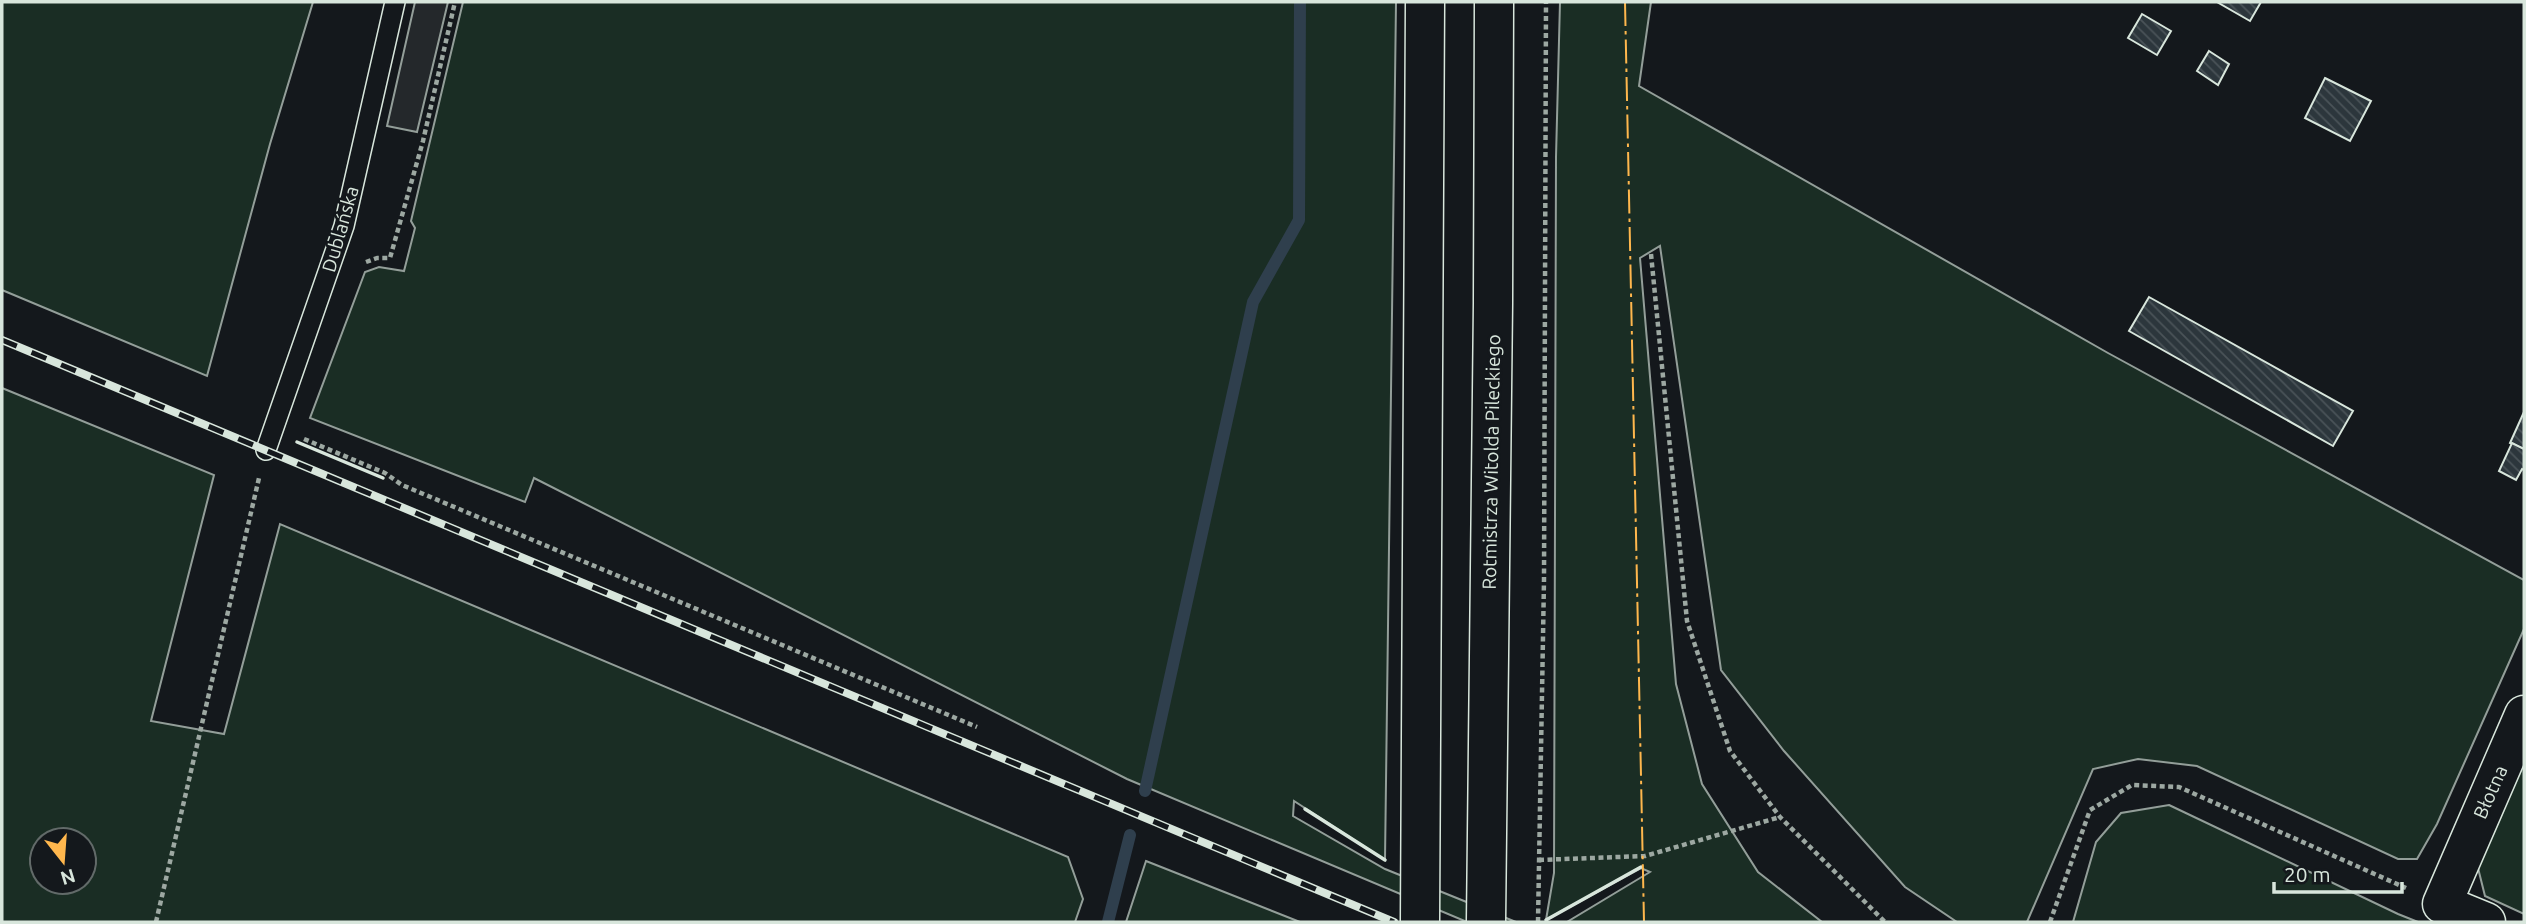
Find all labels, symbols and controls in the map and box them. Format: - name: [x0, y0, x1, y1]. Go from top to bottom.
- street label: Dublańska: [317, 183, 363, 275]
- street label: Rotmistrza Witolda Pileckiego: [1478, 334, 1504, 590]
- street label: Błotna: [2468, 762, 2512, 822]
- north arrow: [28, 826, 98, 896]
- scale bar: [2274, 850, 2402, 894]
- text: 20 m: [2284, 862, 2331, 886]
- text: N: [58, 865, 78, 890]

